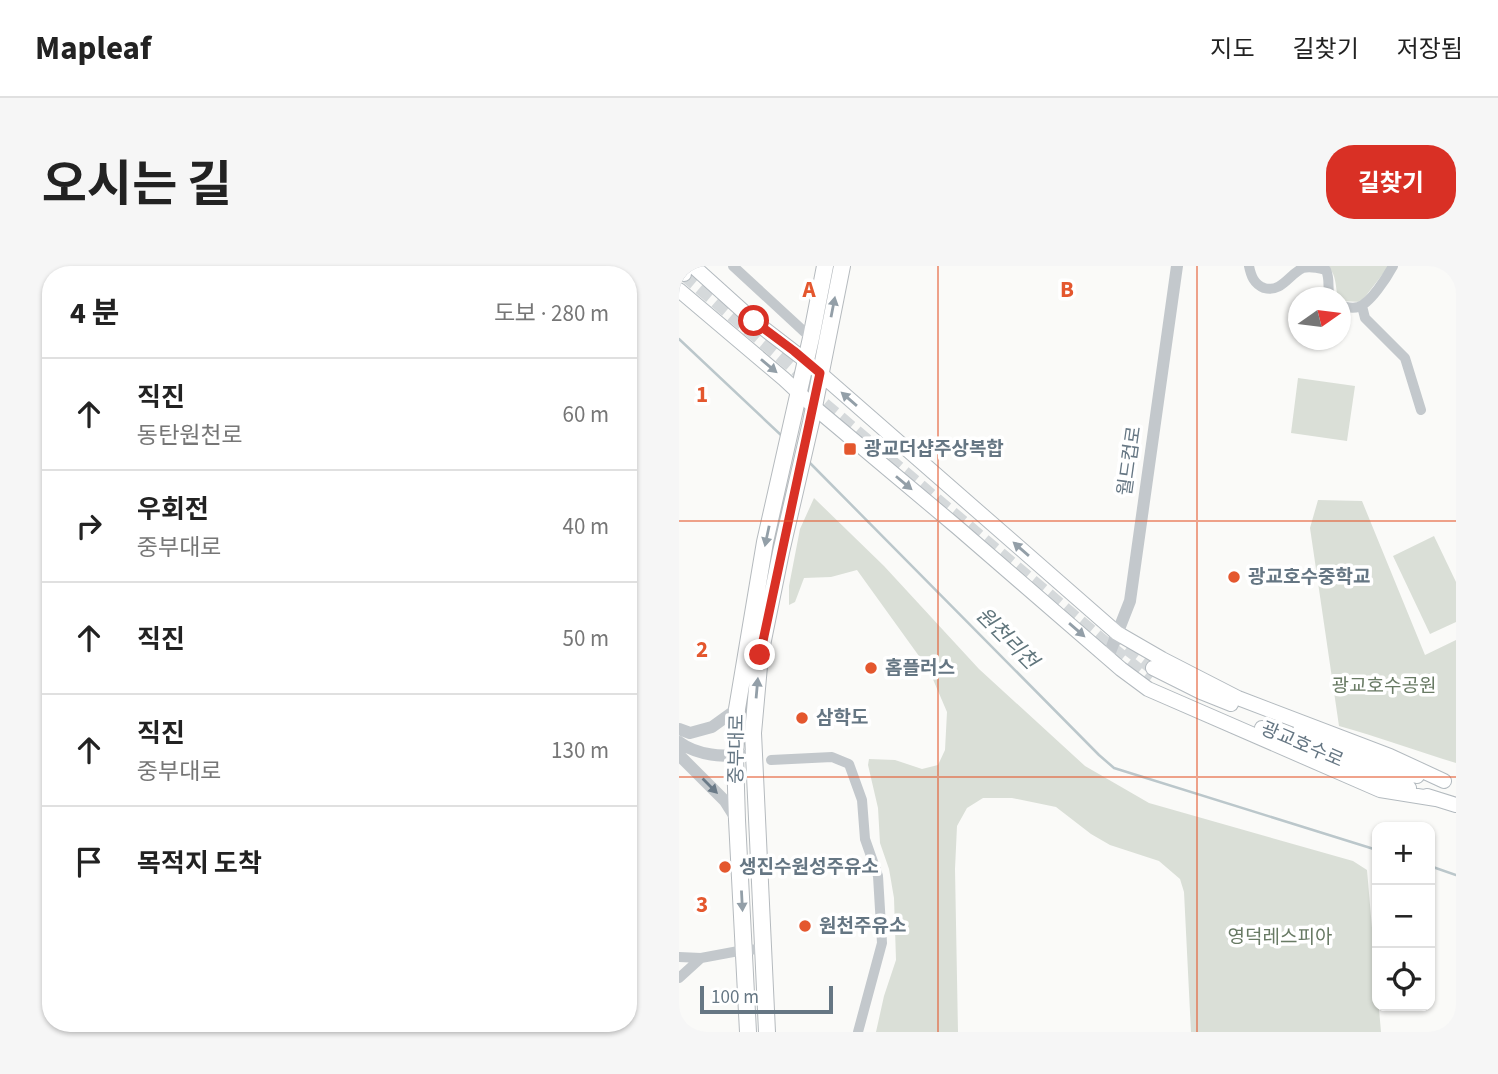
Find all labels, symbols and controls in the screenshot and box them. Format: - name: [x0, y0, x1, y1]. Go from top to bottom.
- text: Mapleaf: [35, 25, 151, 72]
- text: 지도: [1210, 32, 1255, 67]
- text: 길찾기: [1293, 32, 1359, 67]
- text: 저장됨: [1397, 32, 1463, 67]
- button: 길찾기: [1326, 145, 1456, 219]
- text: 오시는 길: [42, 151, 232, 221]
- text: A: [801, 273, 816, 306]
- text: B: [1060, 273, 1074, 306]
- north arrow: [1288, 287, 1351, 350]
- text: 4 분: [70, 292, 119, 335]
- one-way arrow: [828, 296, 839, 318]
- text: 도보 · 280 m: [494, 297, 609, 330]
- route start: [738, 305, 769, 336]
- one-way arrow: [759, 358, 777, 373]
- text: 1: [696, 378, 708, 411]
- text: 직진: [137, 379, 185, 416]
- one-way arrow: [841, 392, 858, 407]
- icon: ahead: [70, 395, 108, 433]
- text: 60 m: [562, 398, 609, 431]
- text: 동탄원천로: [137, 419, 243, 452]
- street label: 월드컵로: [1112, 425, 1148, 497]
- place label: 광교더샵주상복합: [864, 436, 1004, 463]
- marker: 광교더샵주상복합: [842, 441, 858, 457]
- one-way arrow: [895, 475, 913, 490]
- text: 우회전: [137, 491, 209, 528]
- icon: right: [70, 507, 108, 545]
- text: 40 m: [562, 510, 609, 543]
- one-way arrow: [761, 525, 772, 547]
- text: 중부대로: [137, 531, 222, 564]
- one-way arrow: [1012, 541, 1030, 557]
- place label: 광교호수중학교: [1248, 564, 1370, 591]
- marker: 광교호수중학교: [1226, 569, 1242, 585]
- water label: 원천리천: [969, 600, 1047, 678]
- icon: ahead: [70, 619, 108, 657]
- text: 직진: [137, 621, 185, 658]
- text: 50 m: [562, 622, 609, 655]
- one-way arrow: [1068, 622, 1086, 638]
- text: 2: [696, 633, 708, 666]
- route end: [744, 639, 775, 670]
- place label: 홈플러스: [885, 655, 955, 682]
- marker: 홈플러스: [863, 660, 879, 676]
- park label: 광교호수공원: [1332, 673, 1436, 700]
- one-way arrow: [752, 677, 763, 699]
- place label: 삼학도: [816, 705, 868, 732]
- marker: 삼학도: [794, 710, 810, 726]
- street label: 중부대로: [723, 714, 751, 784]
- text: 직진: [137, 715, 185, 752]
- street label: 광교호수로: [1256, 715, 1348, 775]
- icon: ahead: [70, 731, 108, 769]
- text: 130 m: [551, 734, 609, 767]
- text: 중부대로: [137, 755, 222, 788]
- one-way arrow: [702, 777, 718, 794]
- map controls: [1372, 822, 1435, 1011]
- button: +: [1372, 822, 1435, 885]
- icon: arrive: [70, 843, 108, 881]
- text: 목적지 도착: [137, 845, 262, 882]
- place label: 생진수원성주유소: [739, 854, 879, 881]
- marker: 생진수원성주유소: [717, 859, 733, 875]
- button: −: [1372, 885, 1435, 948]
- text: 3: [696, 888, 708, 921]
- one-way arrow: [736, 890, 747, 912]
- place label: 원천주유소: [819, 913, 906, 940]
- marker: 원천주유소: [797, 918, 813, 934]
- park label: 영덕레스피아: [1228, 924, 1332, 951]
- button: locate: [1372, 948, 1435, 1011]
- scale bar: [700, 983, 833, 1015]
- text: 100 m: [711, 984, 759, 1011]

